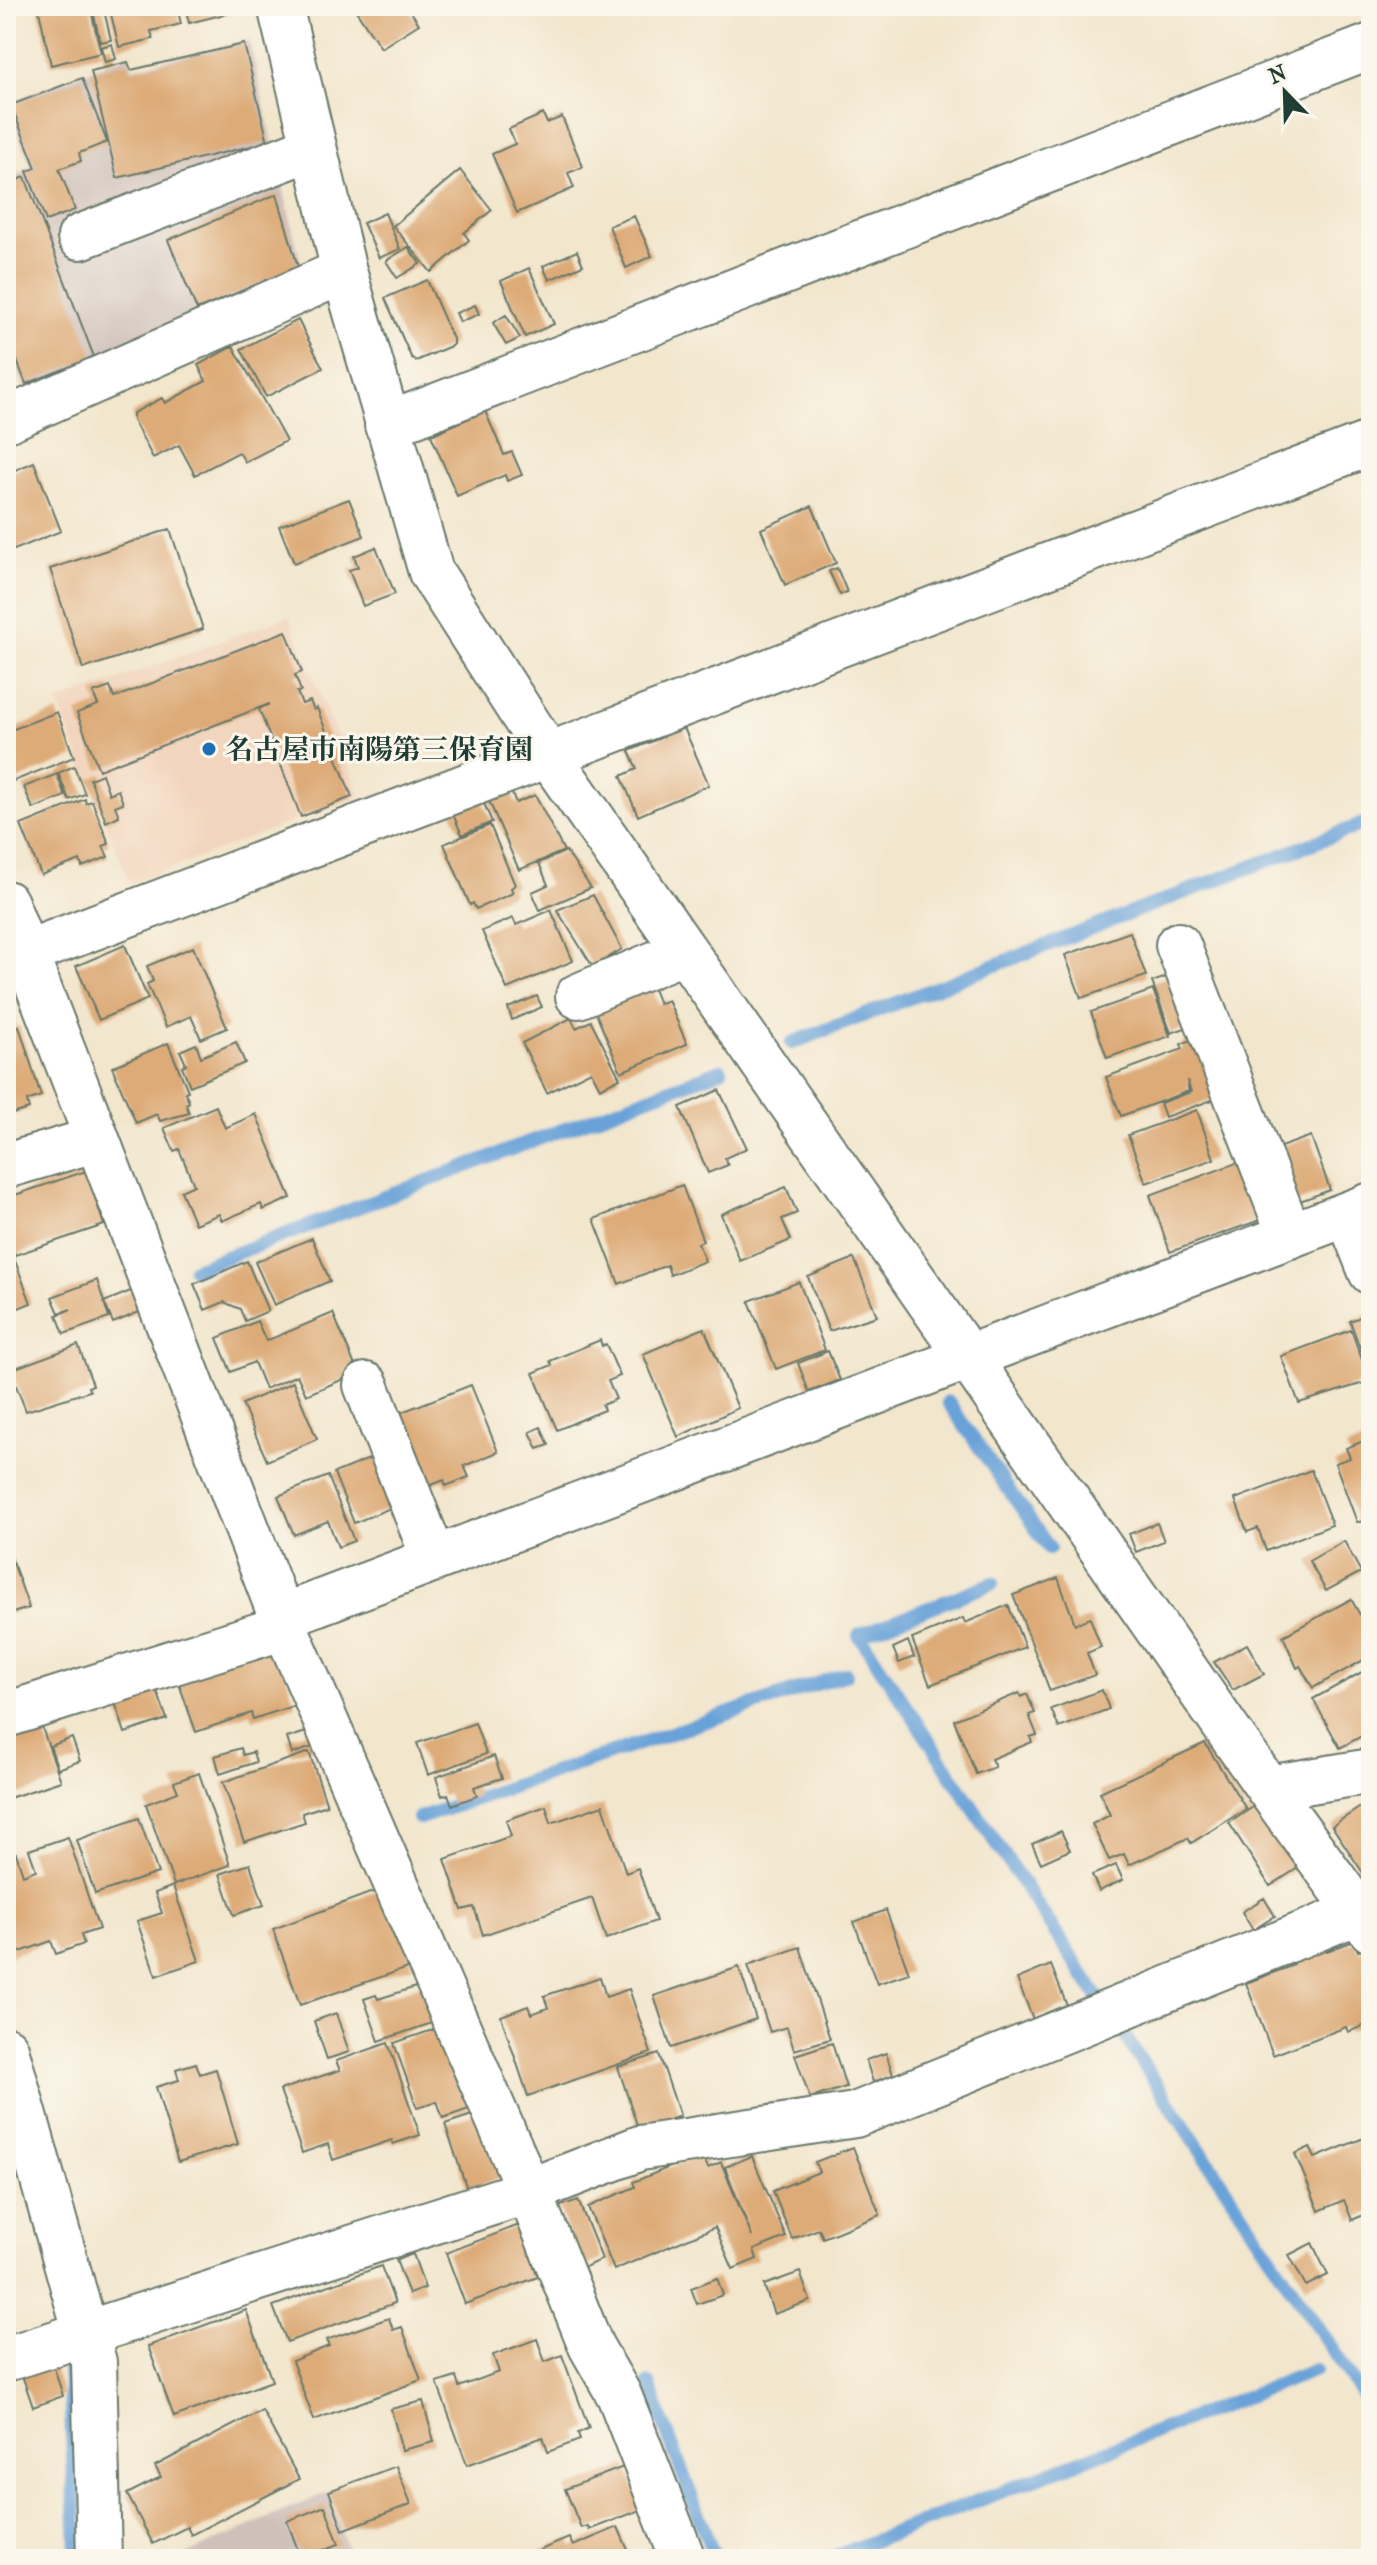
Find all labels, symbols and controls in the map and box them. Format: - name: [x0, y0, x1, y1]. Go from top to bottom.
- north arrow: [1245, 52, 1325, 132]
- text: N: [1265, 59, 1291, 90]
- place label: 名古屋市南陽第三保育園: [225, 733, 533, 766]
- marker: 名古屋市南陽第三保育園: [200, 740, 218, 758]

